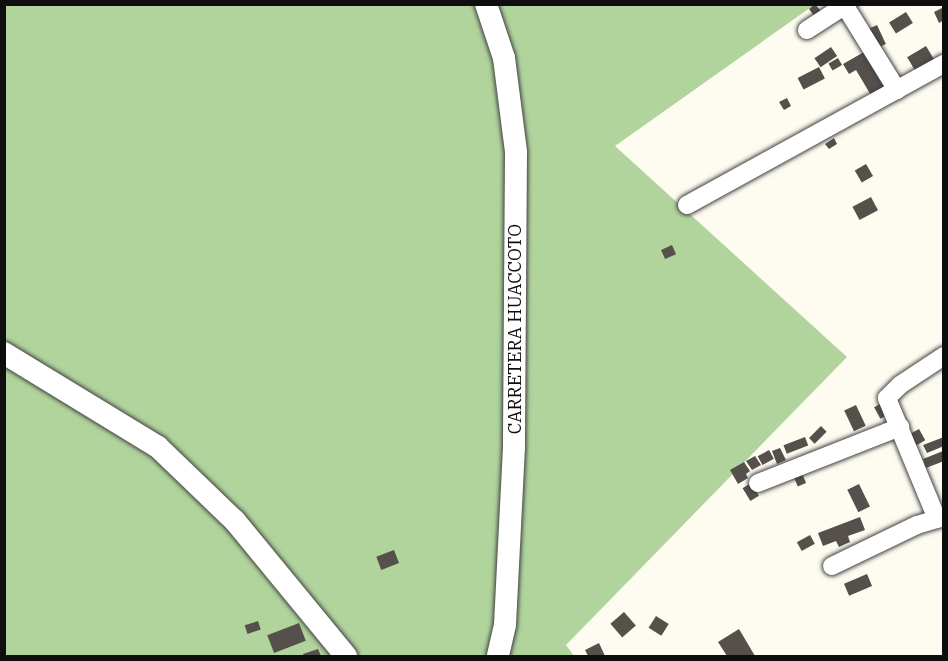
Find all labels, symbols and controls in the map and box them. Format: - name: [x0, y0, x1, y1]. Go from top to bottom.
- street label: CARRETERA HUACCOTO: [504, 224, 526, 434]

